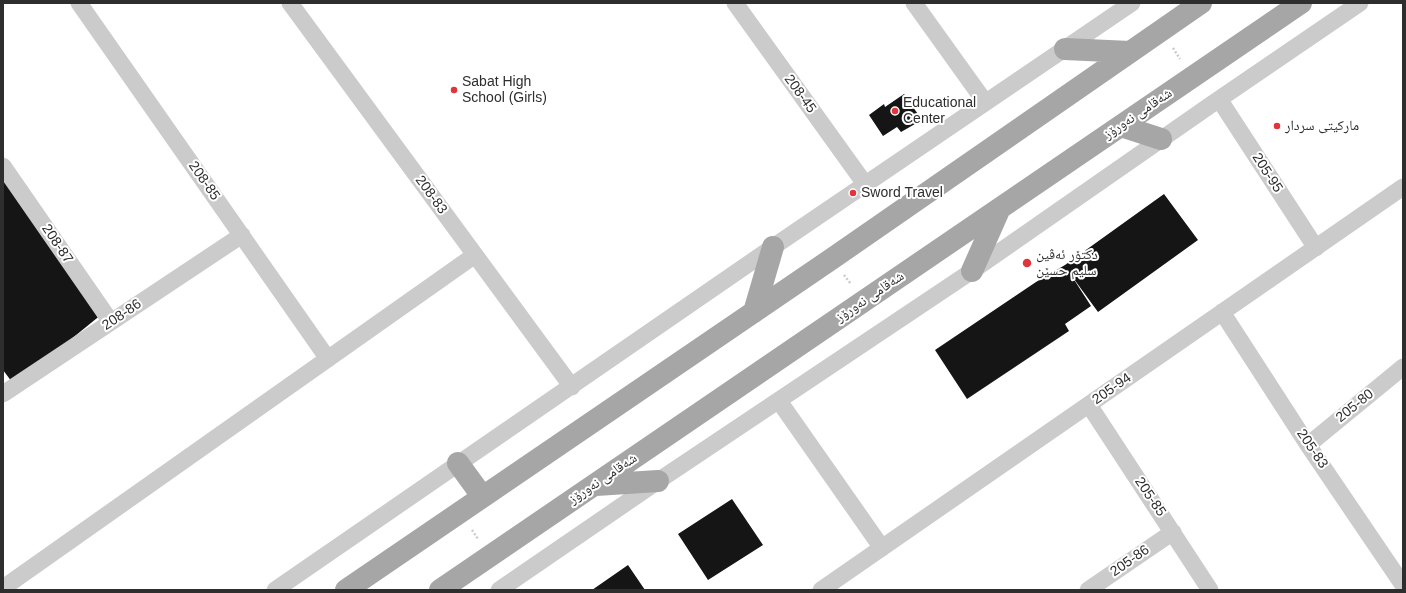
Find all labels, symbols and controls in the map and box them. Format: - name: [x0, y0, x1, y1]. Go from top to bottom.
- street label: 208-45: [780, 71, 820, 117]
- place label: Sabat High School (Girls): [462, 74, 547, 106]
- marker: Sabat High School (Girls): [449, 85, 459, 95]
- street label: شەقامی نەورۆز: [1101, 85, 1175, 143]
- place label: Educational Center: [903, 95, 976, 128]
- marker: Educational Center: [890, 106, 900, 116]
- place label: ماركيتى سردار: [1285, 118, 1359, 134]
- marker: ماركيتى سردار: [1272, 121, 1282, 131]
- street label: 205-95: [1248, 150, 1286, 196]
- street label: 208-85: [185, 158, 223, 204]
- street label: 208-83: [411, 172, 451, 218]
- place label: Sword Travel: [861, 185, 943, 201]
- marker: Sword Travel: [848, 188, 858, 198]
- street label: 208-87: [38, 221, 76, 267]
- place label: دکتۆر ئەڤین سلیم حسێن: [1036, 247, 1098, 280]
- marker: دکتۆر ئەڤین سلیم حسێن: [1021, 257, 1033, 269]
- street label: شەقامی نەورۆز: [833, 268, 907, 326]
- street label: 208-86: [99, 296, 145, 334]
- street label: 205-94: [1089, 370, 1135, 408]
- street label: 205-80: [1333, 386, 1377, 426]
- street label: 205-83: [1293, 426, 1331, 472]
- street label: شەقامی نەورۆز: [566, 450, 640, 508]
- street label: 205-85: [1131, 474, 1169, 520]
- street label: 205-86: [1107, 542, 1153, 580]

